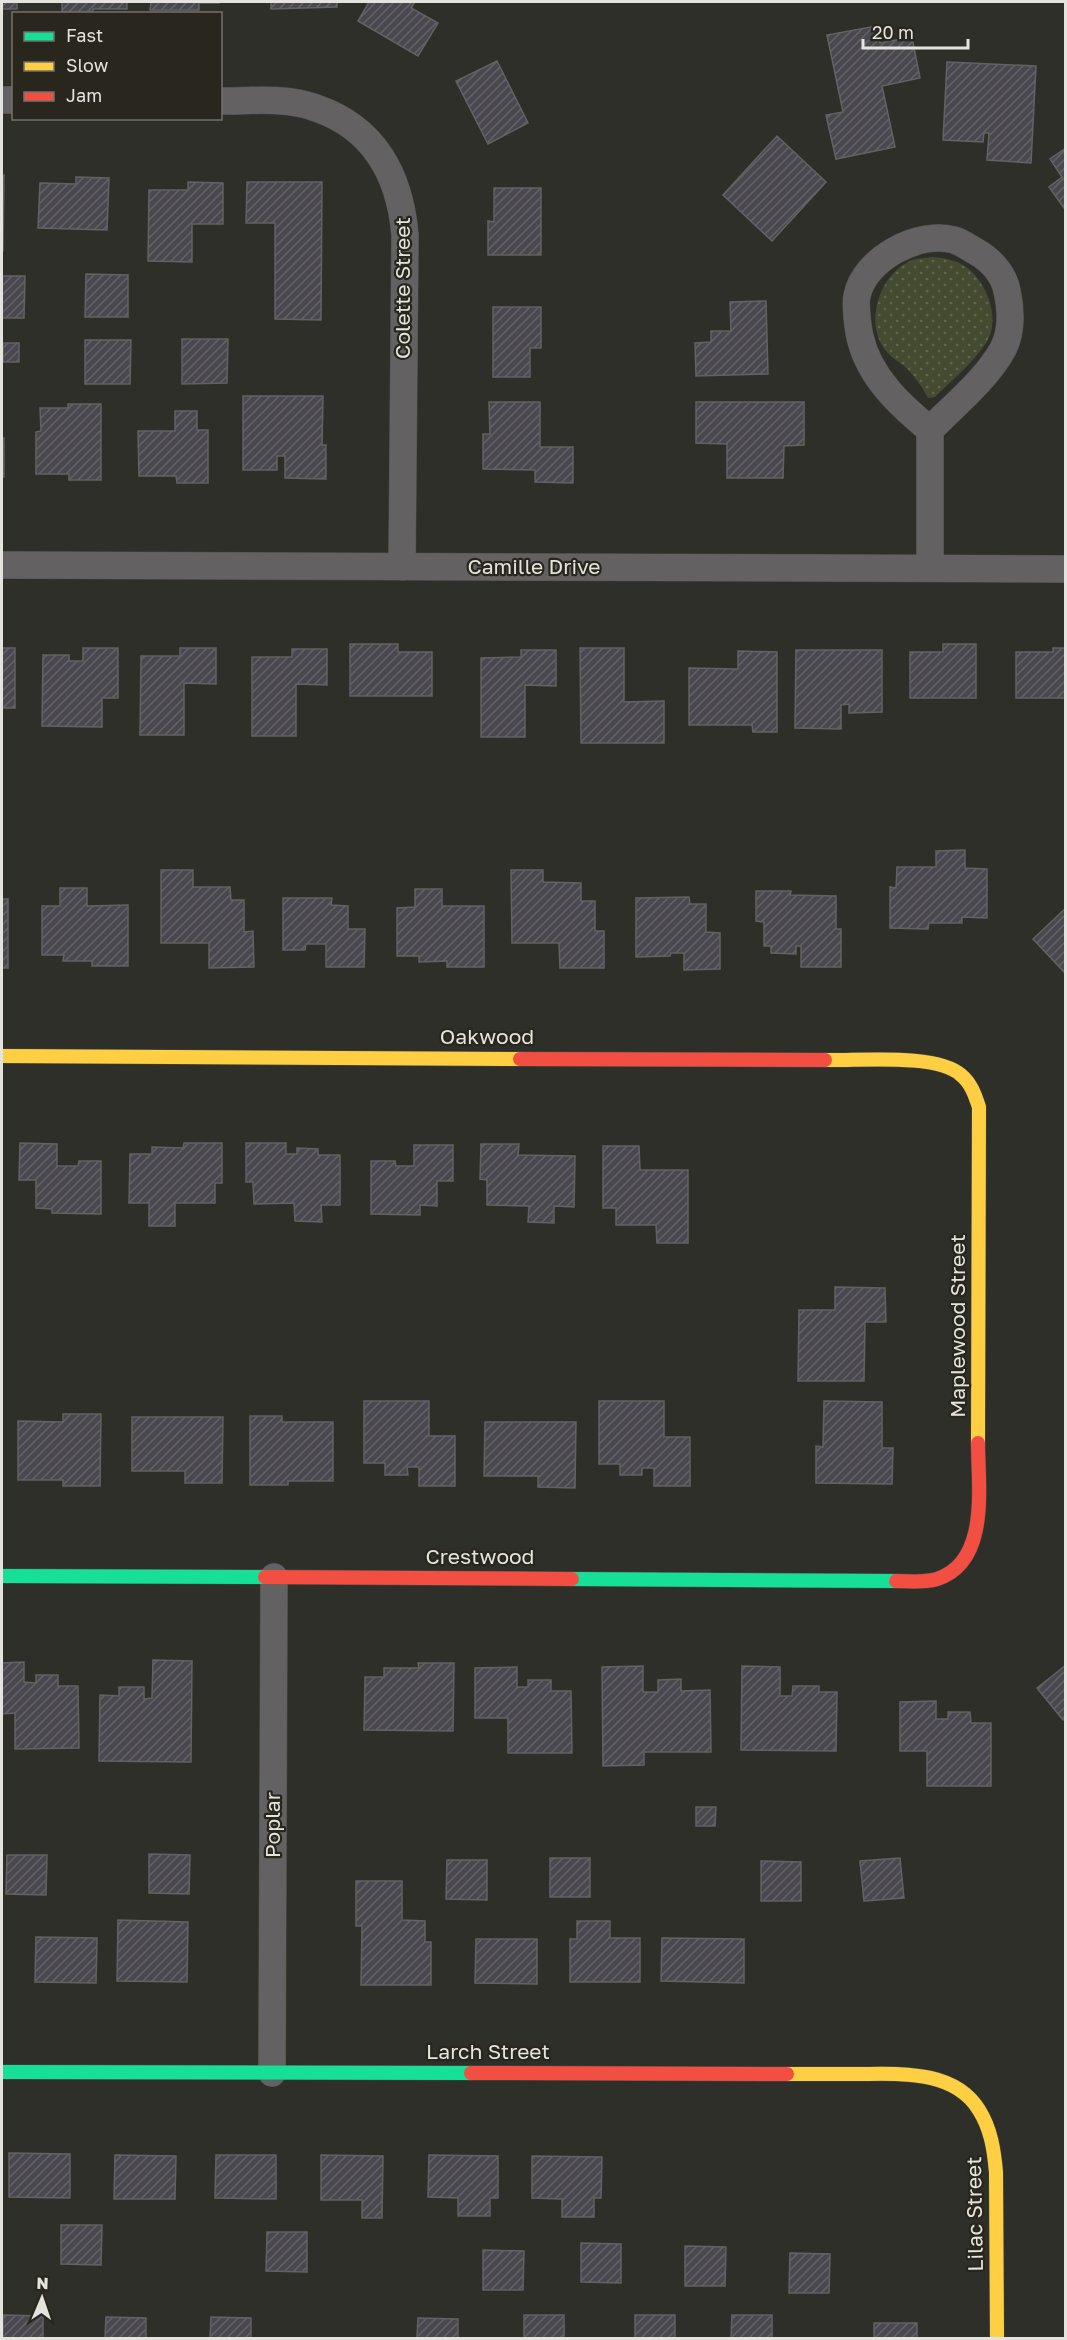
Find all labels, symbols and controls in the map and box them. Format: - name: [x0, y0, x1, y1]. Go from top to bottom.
- legend: [12, 12, 222, 120]
- scale bar: [863, 12, 968, 50]
- text: 20 m: [872, 21, 914, 43]
- text: Fast: [66, 24, 103, 46]
- text: Slow: [66, 54, 109, 76]
- text: Jam: [66, 84, 102, 106]
- street label: Colette Street: [389, 217, 415, 359]
- street label: Camille Drive: [467, 553, 601, 579]
- street label: Oakwood: [440, 1023, 534, 1049]
- street label: Maplewood Street: [944, 1234, 970, 1418]
- street label: Crestwood: [425, 1543, 535, 1569]
- street label: Poplar: [259, 1792, 285, 1858]
- street label: Larch Street: [426, 2038, 550, 2064]
- street label: Lilac Street: [960, 2156, 988, 2272]
- north arrow: [12, 2268, 72, 2328]
- text: N: [36, 2273, 49, 2293]

